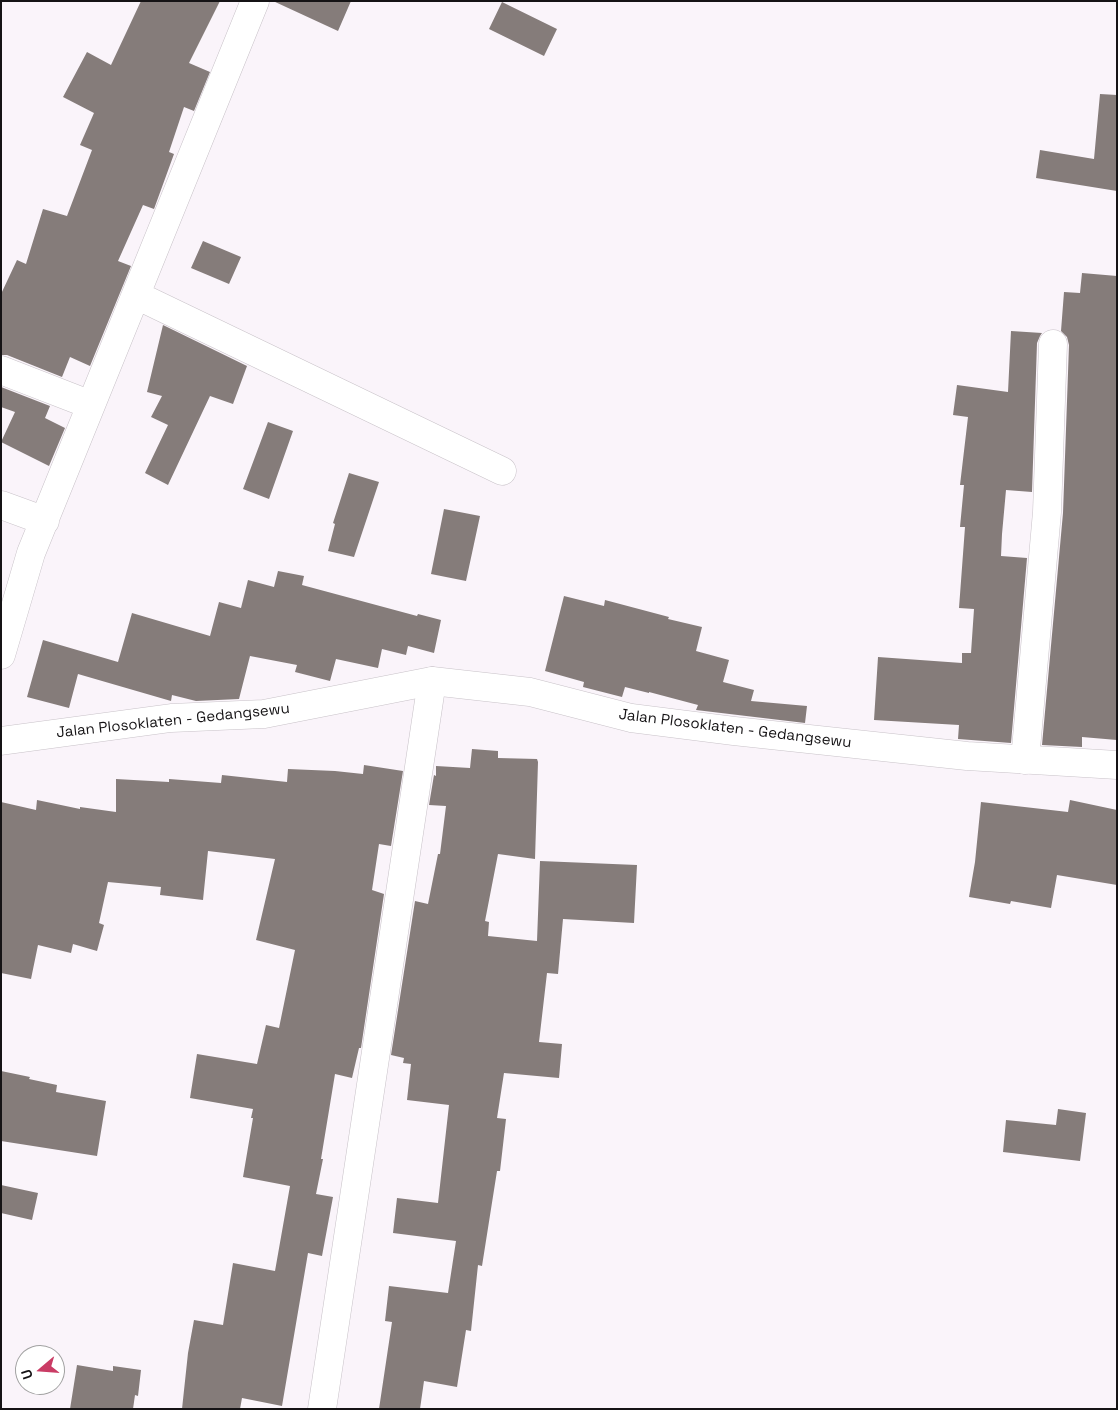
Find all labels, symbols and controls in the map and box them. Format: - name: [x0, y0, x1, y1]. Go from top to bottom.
- street label: Jalan Plosoklaten - Gedangsewu: [55, 700, 291, 742]
- street label: Jalan Plosoklaten - Gedangsewu: [618, 706, 852, 752]
- north arrow: [15, 1345, 65, 1395]
- text: U: [17, 1367, 37, 1382]

